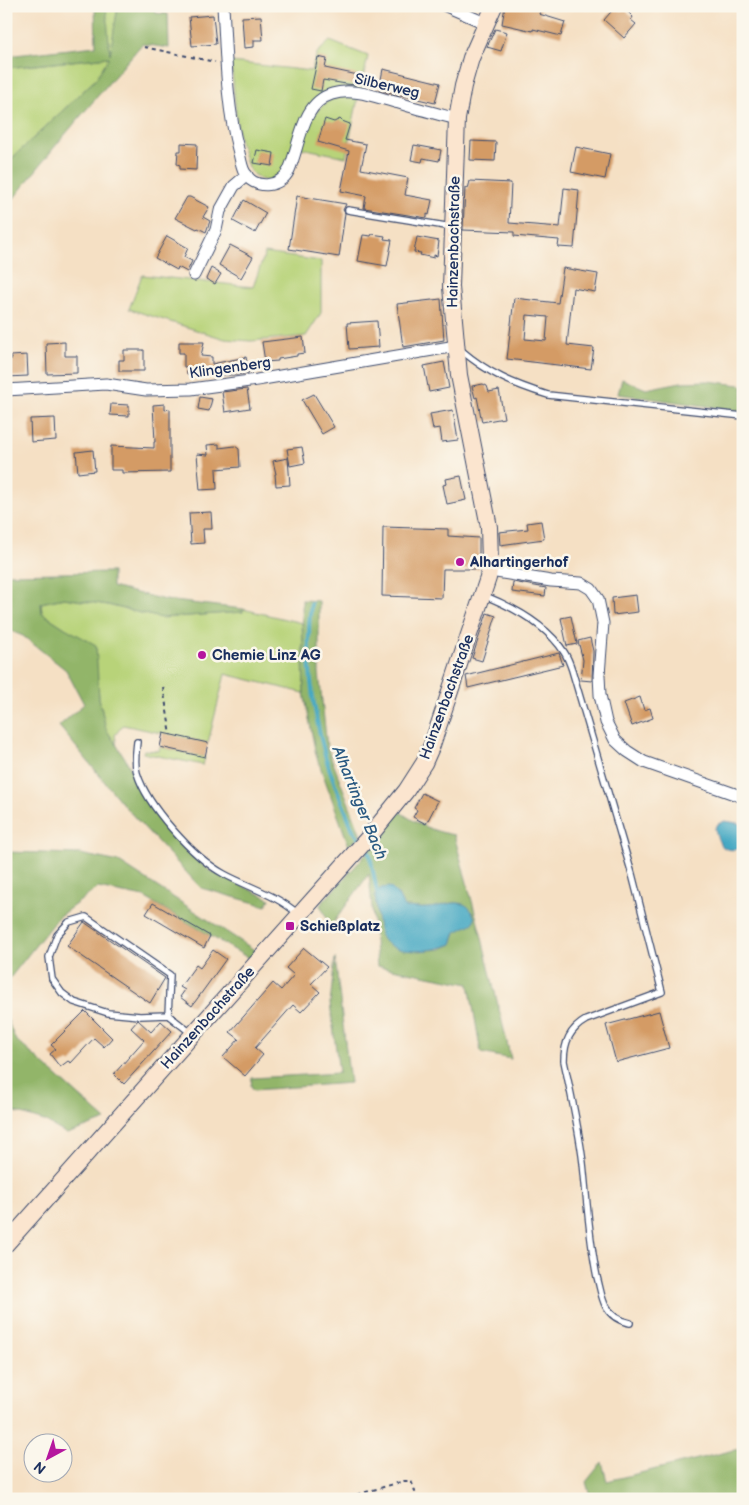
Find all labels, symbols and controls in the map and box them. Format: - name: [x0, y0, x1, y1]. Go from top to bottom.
- street label: Silberweg: [353, 69, 421, 103]
- street label: Hainzenbachstraße: [443, 176, 465, 308]
- street label: Klingenberg: [188, 353, 272, 383]
- place label: Alhartingerhof: [469, 553, 569, 572]
- marker: Alhartingerhof: [454, 556, 466, 568]
- street label: Hainzenbachstraße: [416, 632, 479, 762]
- place label: Chemie Linz AG: [212, 646, 321, 665]
- marker: Chemie Linz AG: [196, 649, 208, 661]
- water label: Alhartinger Bach: [327, 743, 391, 863]
- place label: Schießplatz: [300, 917, 381, 936]
- marker: Schießplatz: [284, 920, 296, 932]
- street label: Hainzenbachstraße: [157, 963, 259, 1073]
- north arrow: [22, 1432, 72, 1482]
- text: N: [30, 1458, 49, 1477]

